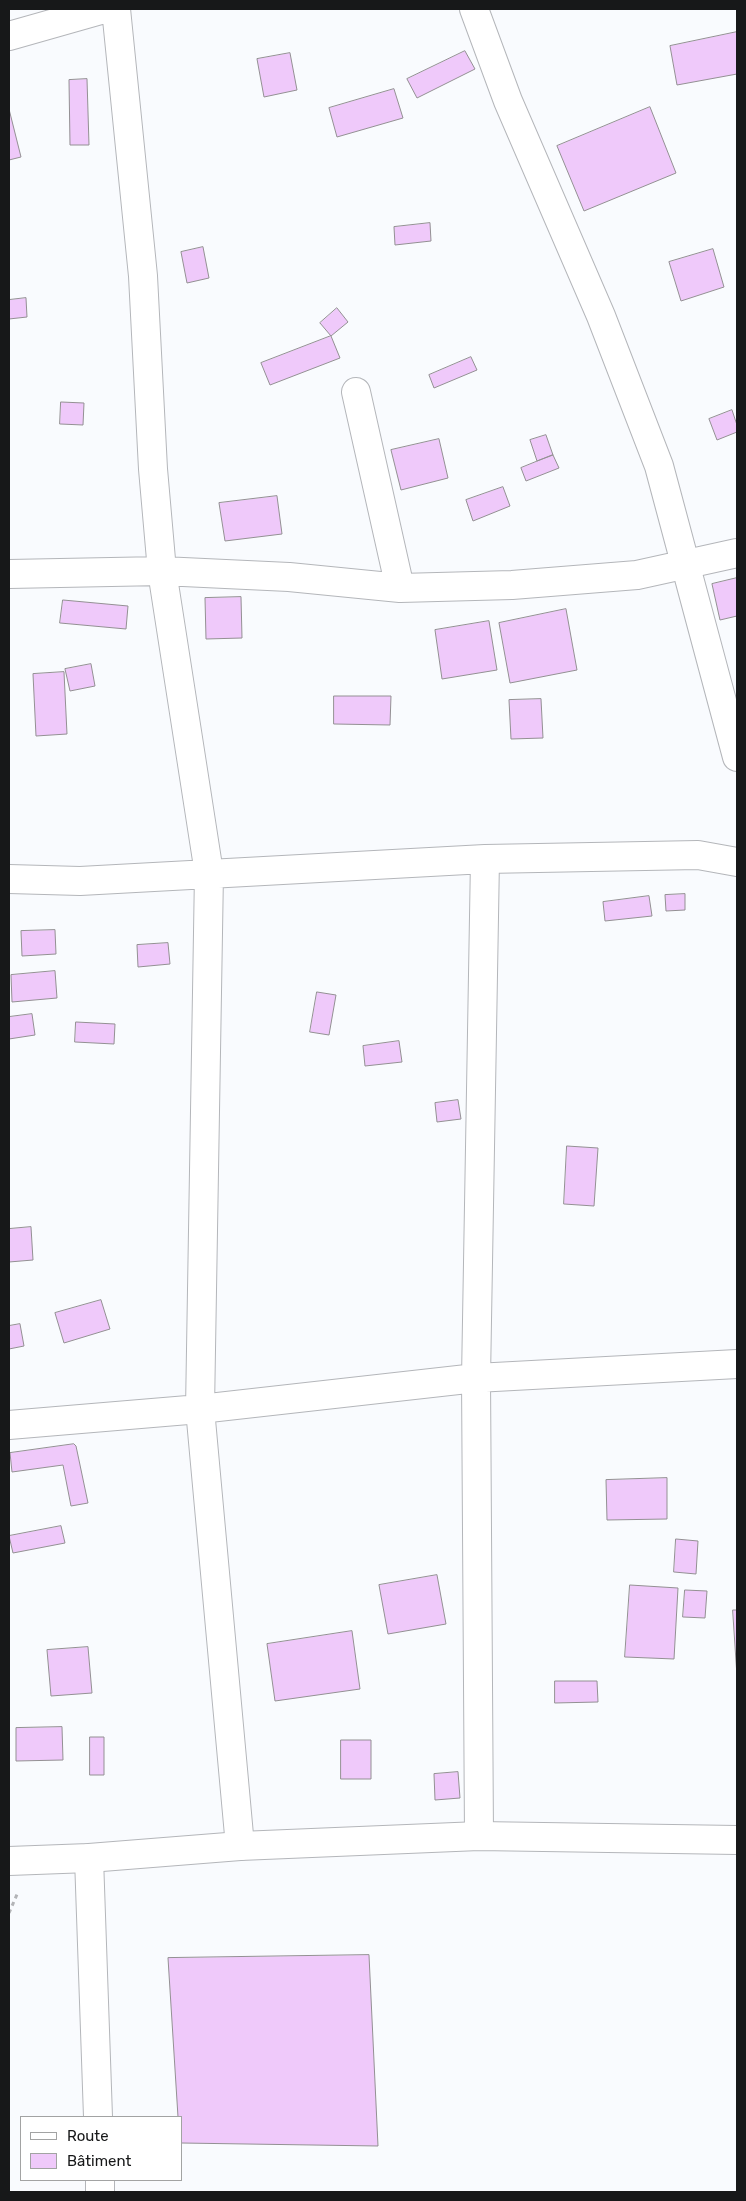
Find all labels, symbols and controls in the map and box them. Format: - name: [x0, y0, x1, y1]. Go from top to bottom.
- legend: [20, 2116, 182, 2181]
- text: Route: [67, 2127, 109, 2145]
- text: Bâtiment: [67, 2152, 131, 2170]

